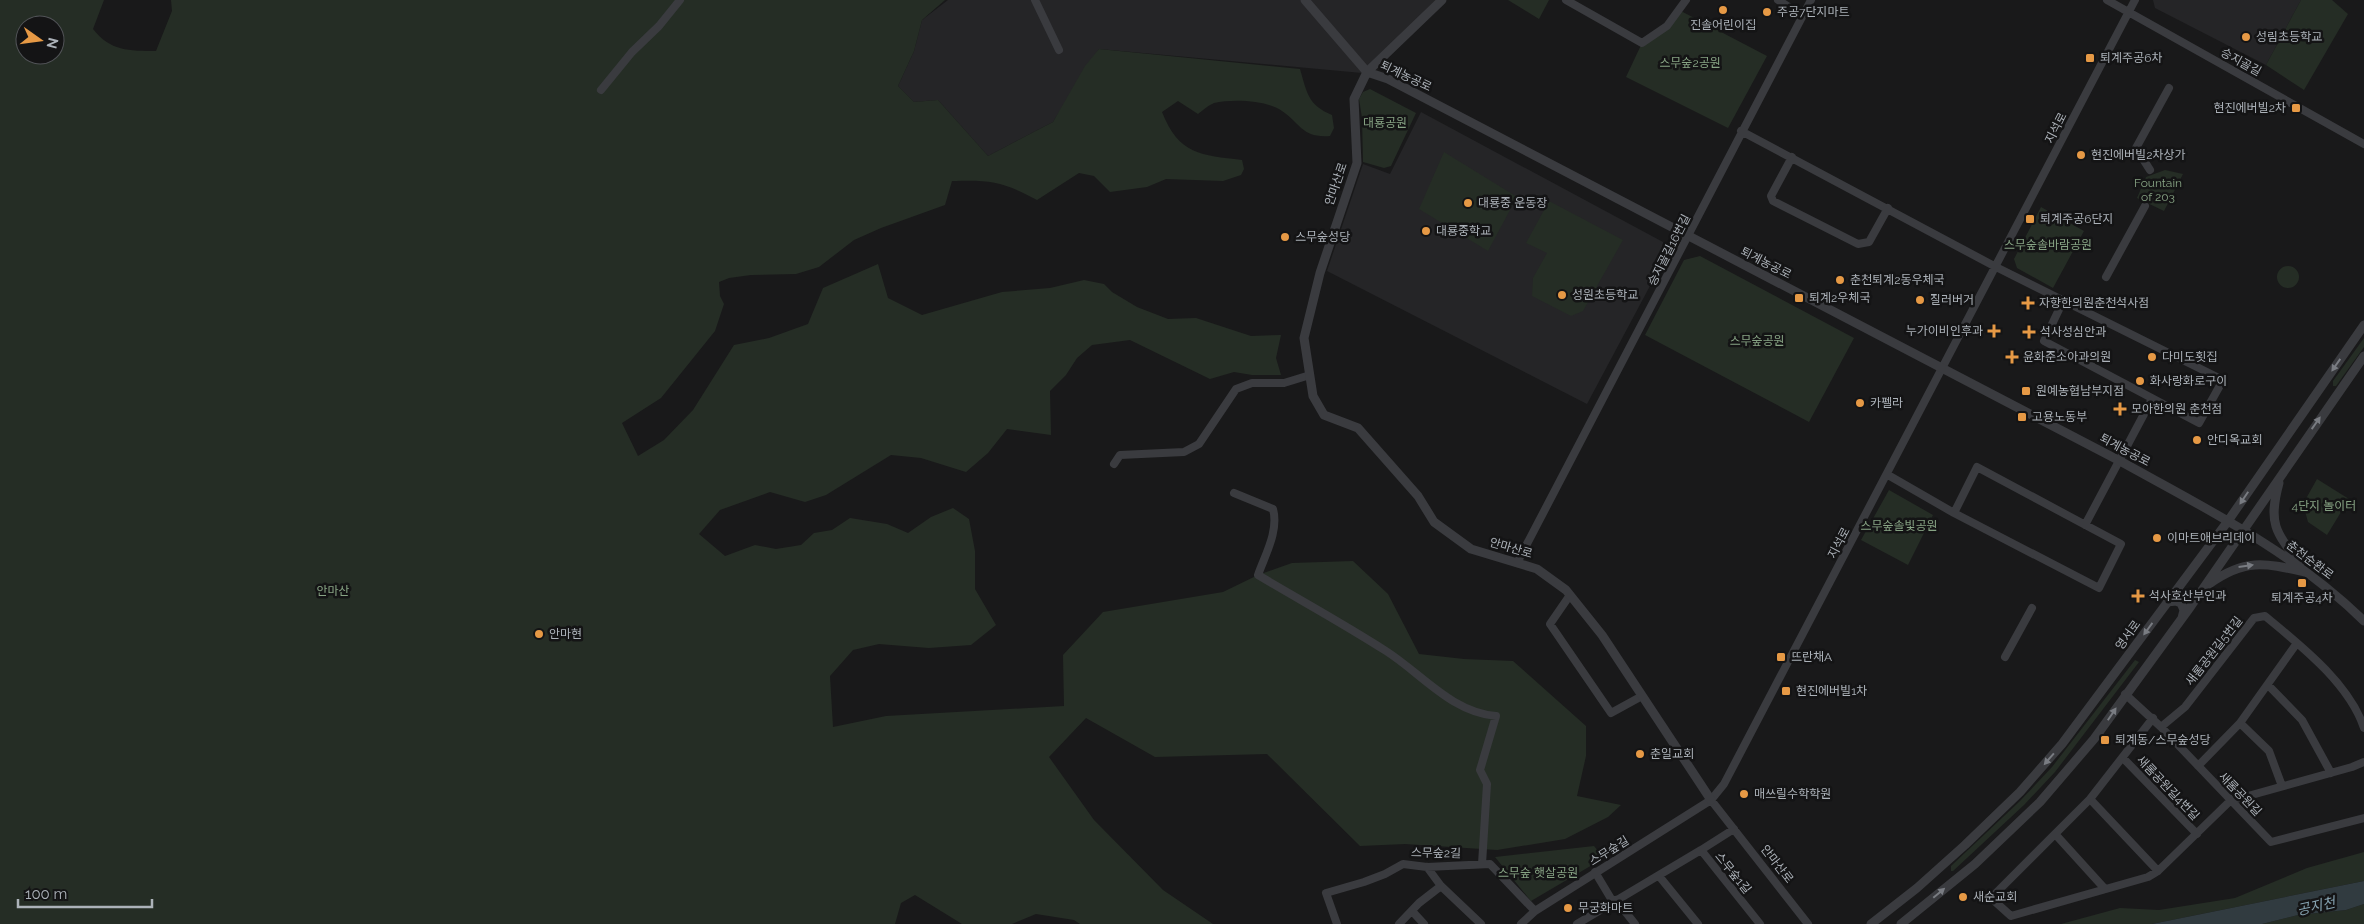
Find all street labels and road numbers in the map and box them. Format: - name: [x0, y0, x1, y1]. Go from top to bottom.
- street label: 승지골길: [2218, 45, 2264, 79]
- street label: 퇴계농공로: [1378, 58, 1434, 94]
- street label: 지석로: [2042, 110, 2070, 146]
- street label: 안마산로: [1322, 161, 1350, 207]
- street label: 승지골길16번길: [1645, 212, 1693, 288]
- street label: 퇴계농공로: [1738, 244, 1794, 282]
- street label: 퇴계농공로: [2097, 431, 2153, 469]
- street label: 지석로: [1825, 525, 1853, 561]
- street label: 안마산로: [1488, 535, 1534, 561]
- street label: 춘천순환로: [2284, 538, 2336, 582]
- street label: 새롬공원길5번길: [2183, 614, 2245, 688]
- street label: 영서로: [2113, 617, 2143, 653]
- street label: 새롬공원길4번길: [2134, 753, 2202, 823]
- street label: 새롬공원길: [2216, 769, 2264, 819]
- street label: 스무숲길: [1587, 833, 1631, 869]
- street label: 안마산로: [1758, 842, 1796, 886]
- street label: 스무숲2길: [1411, 846, 1461, 860]
- street label: 스무숲1길: [1712, 849, 1754, 897]

